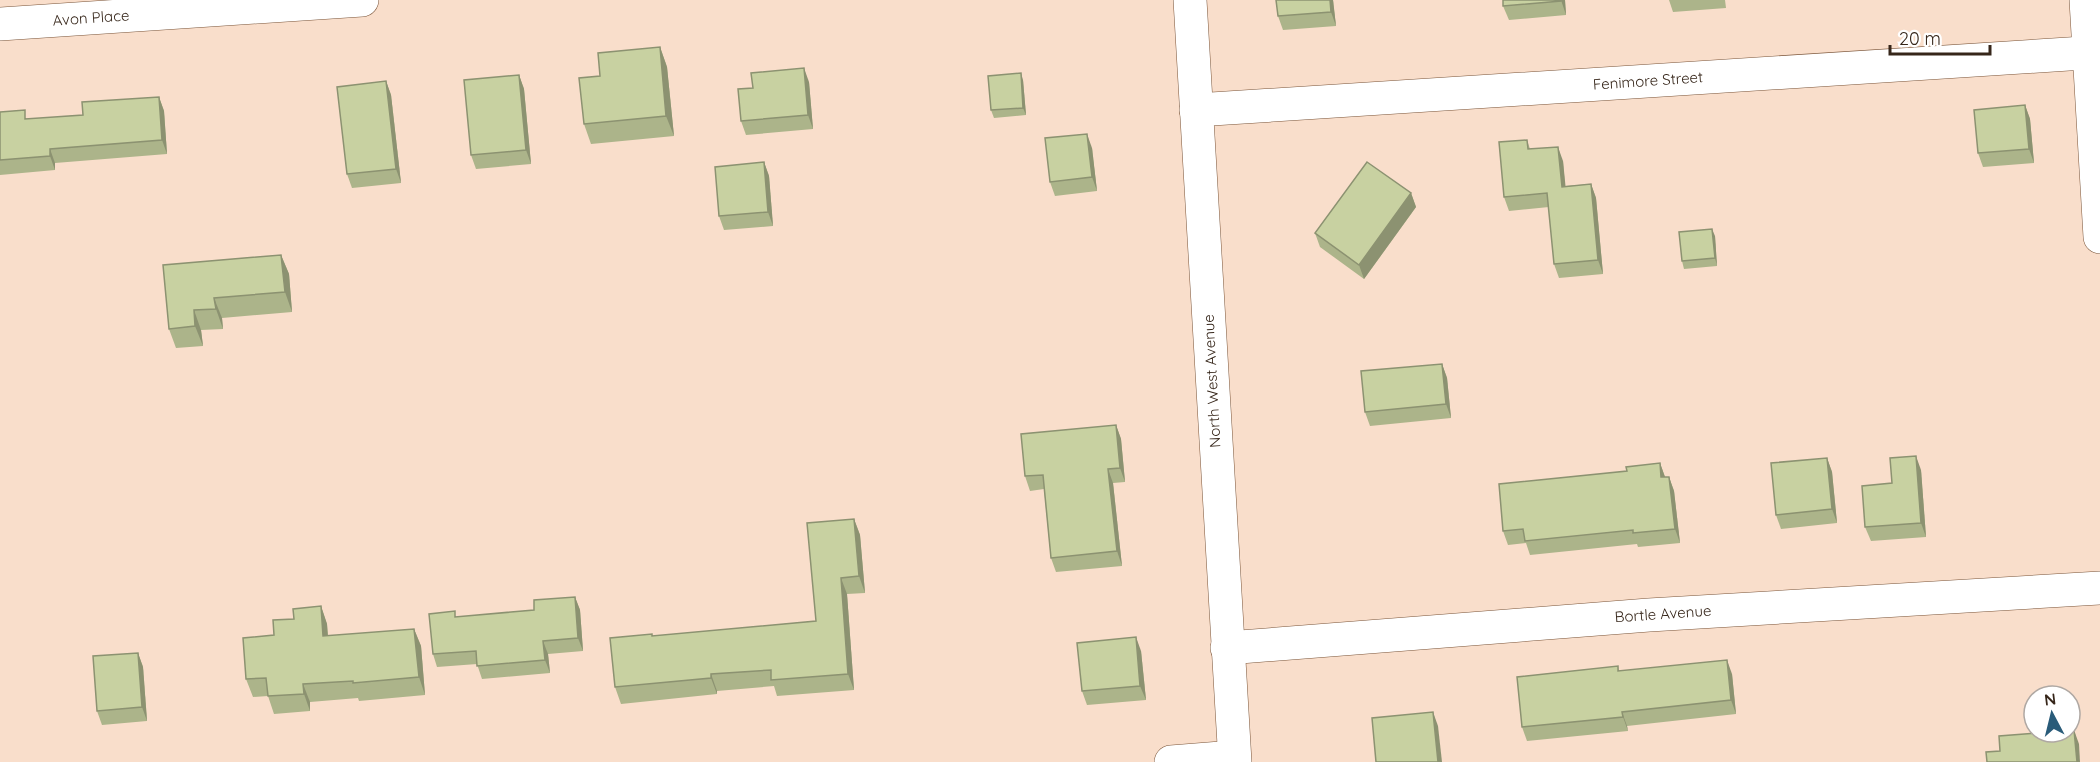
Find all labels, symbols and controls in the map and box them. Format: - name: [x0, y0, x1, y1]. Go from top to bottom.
- street label: Avon Place: [52, 5, 130, 30]
- scale bar: [1890, 18, 1990, 56]
- text: 20 m: [1899, 27, 1941, 50]
- street label: Fenimore Street: [1592, 67, 1704, 94]
- street label: North West Avenue: [1199, 314, 1224, 448]
- street label: Bortle Avenue: [1614, 601, 1712, 626]
- north arrow: [2022, 684, 2082, 744]
- text: N: [2043, 688, 2057, 710]

